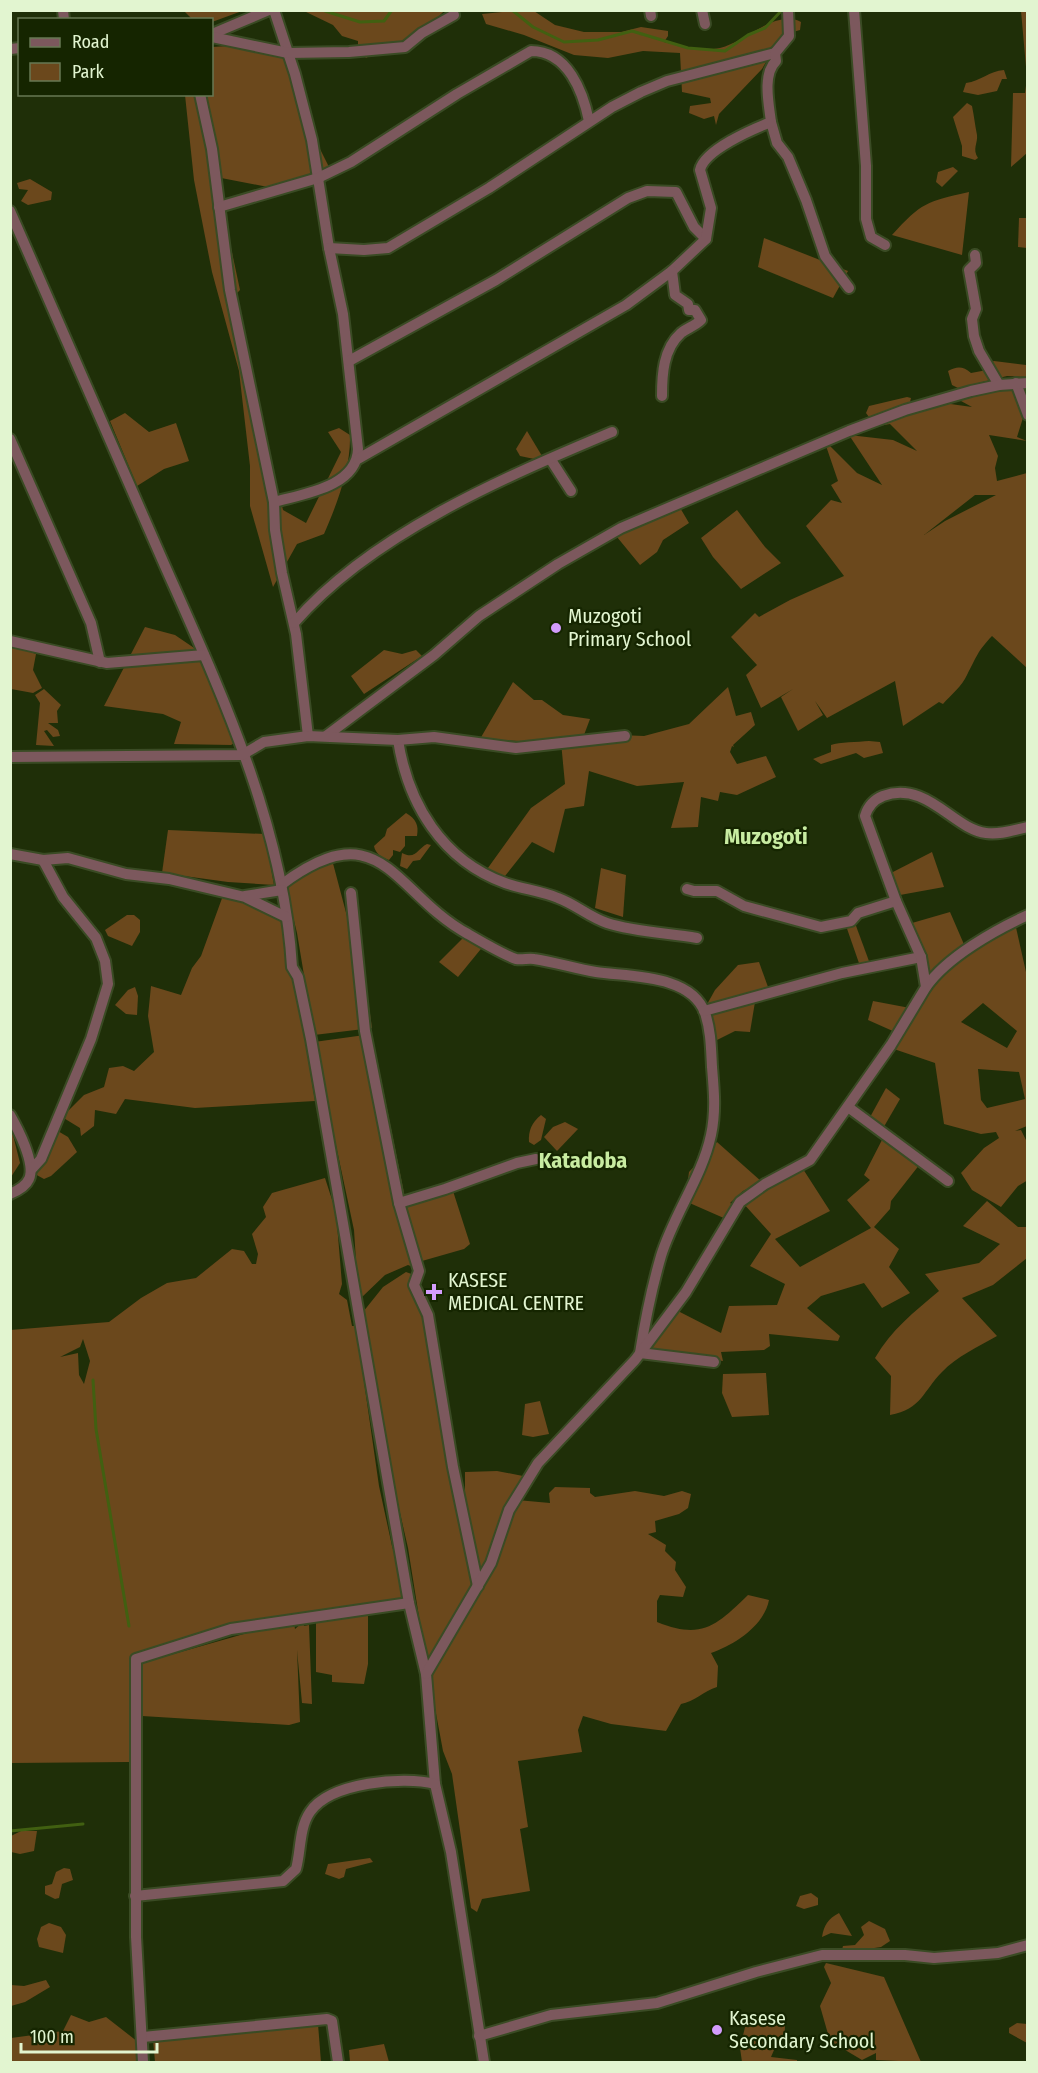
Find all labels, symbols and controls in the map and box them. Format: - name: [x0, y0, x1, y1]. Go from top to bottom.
- legend: [18, 18, 213, 96]
- text: Road: [72, 31, 109, 53]
- text: Park: [72, 61, 105, 83]
- place label: Muzogoti Primary School: [568, 604, 691, 651]
- marker: Muzogoti Primary School: [549, 621, 563, 635]
- district label: Muzogoti: [724, 823, 808, 850]
- district label: Katadoba: [539, 1147, 627, 1174]
- place label: KASESE MEDICAL CENTRE: [448, 1268, 584, 1315]
- marker: KASESE MEDICAL CENTRE: [425, 1283, 443, 1301]
- place label: Kasese Secondary School: [729, 2006, 875, 2053]
- scale bar: [21, 2016, 158, 2054]
- marker: Kasese Secondary School: [710, 2023, 724, 2037]
- text: 100 m: [30, 2026, 74, 2048]

